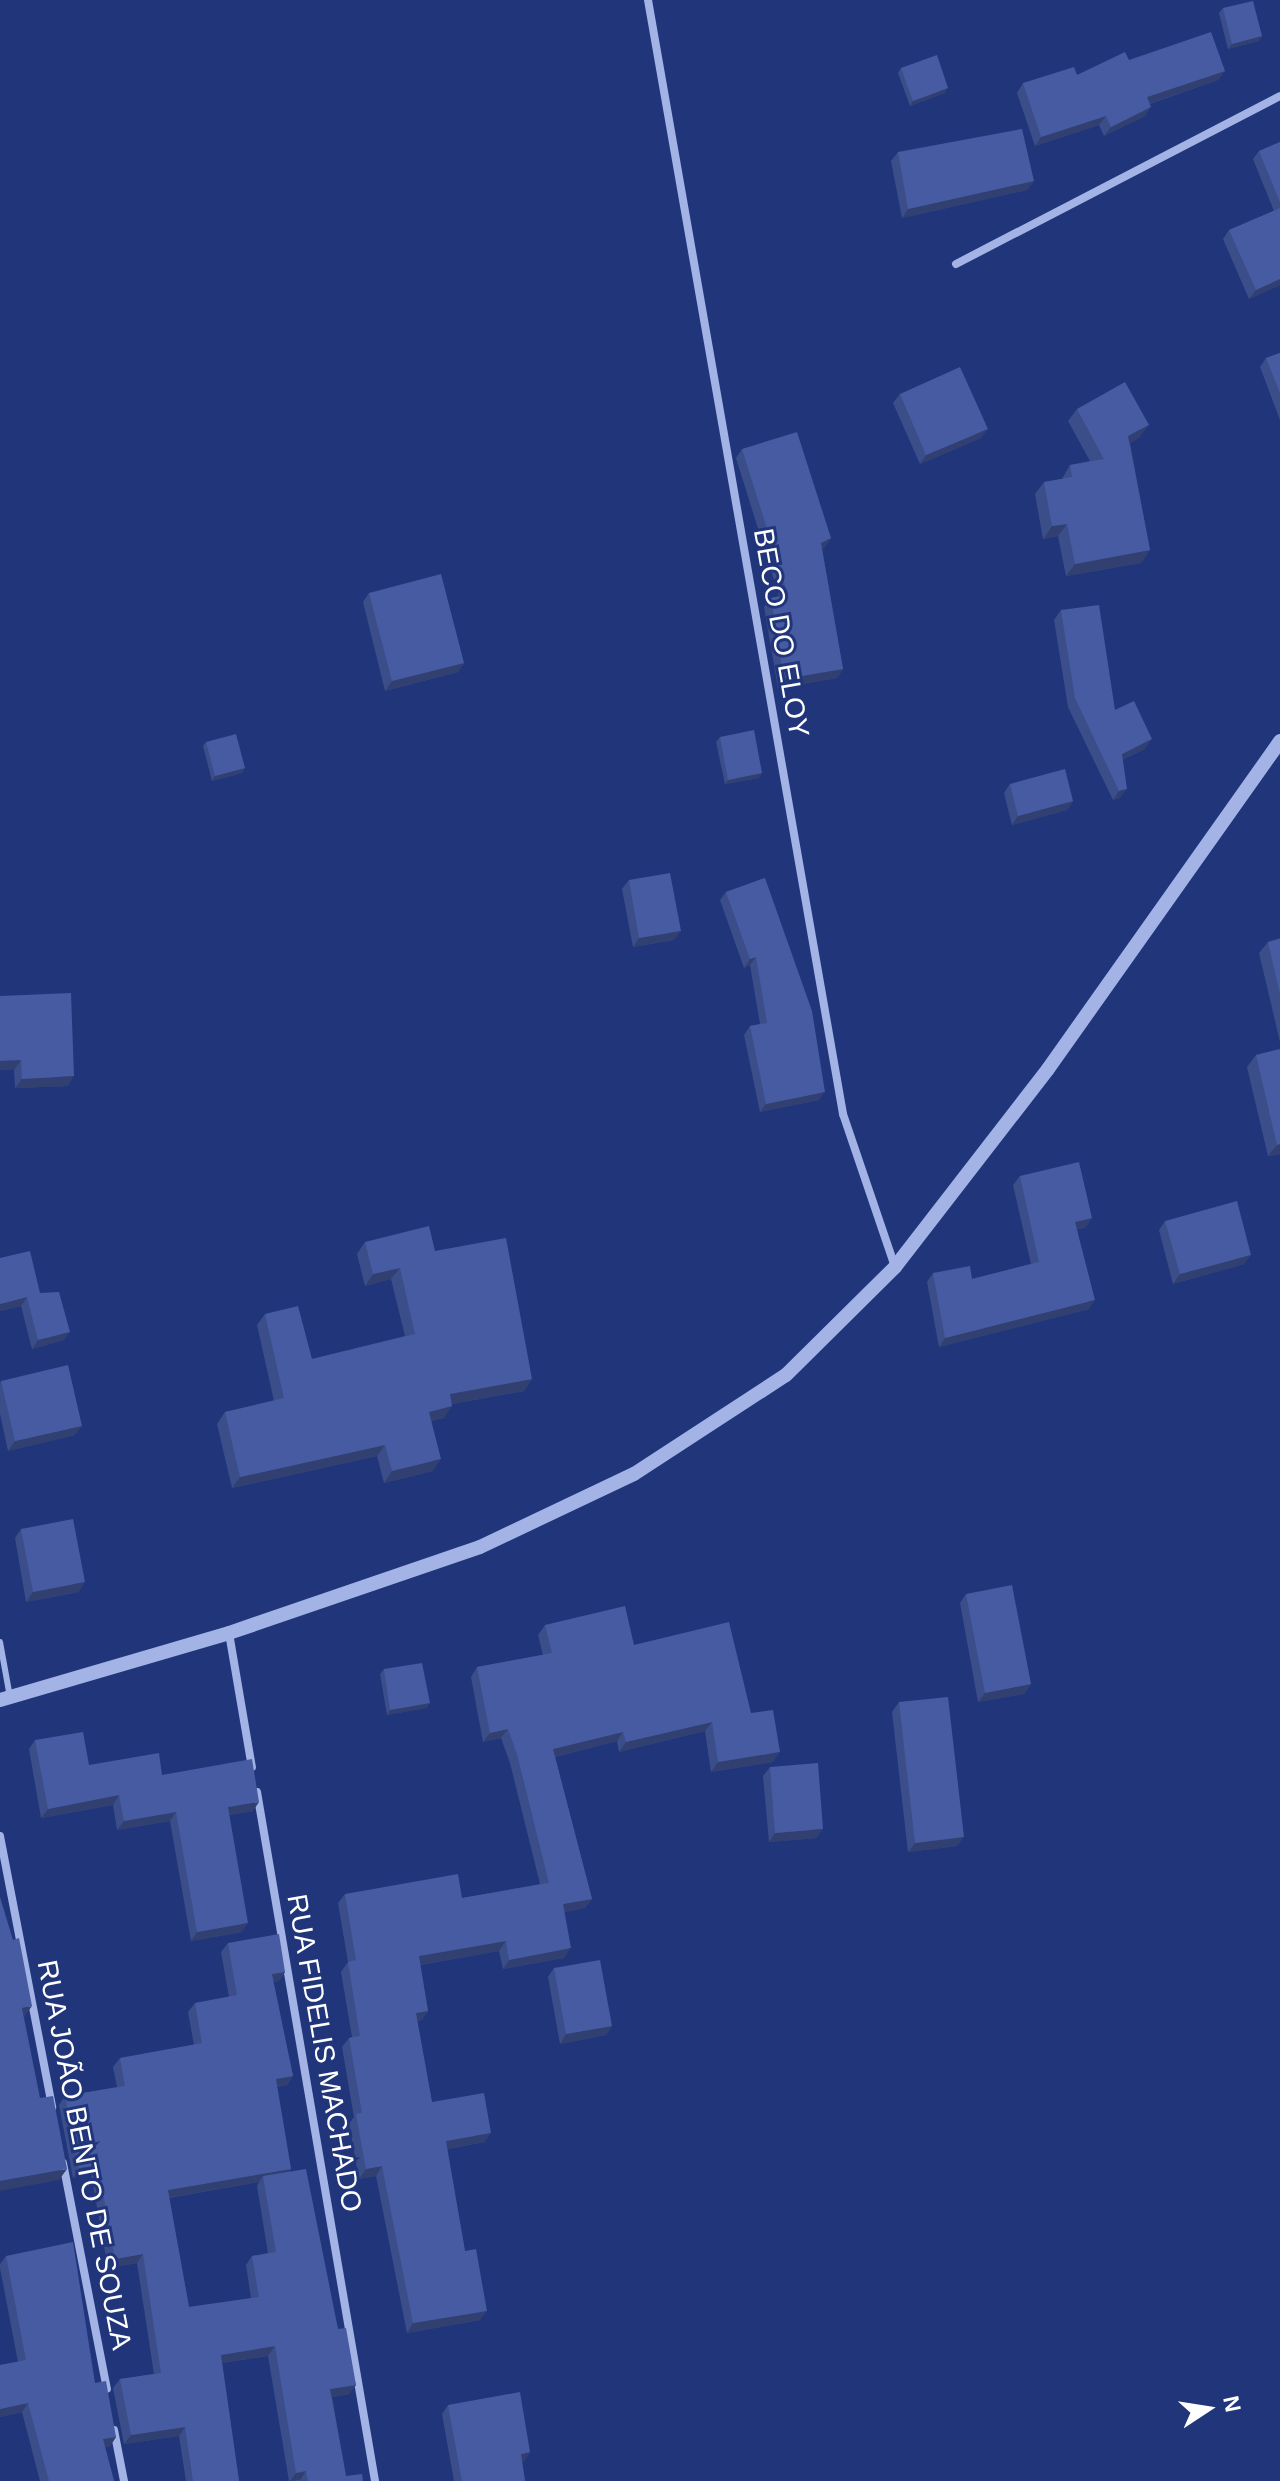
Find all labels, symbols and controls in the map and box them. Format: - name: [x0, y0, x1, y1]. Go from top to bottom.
- street label: BECO DO ELOY: [746, 526, 816, 740]
- street label: RUA FIDELIS MACHADO: [279, 1891, 369, 2215]
- street label: RUA JOÃO BENTO DE SOUZA: [30, 1957, 138, 2353]
- north arrow: [1168, 2369, 1248, 2449]
- text: N: [1218, 2394, 1246, 2414]

